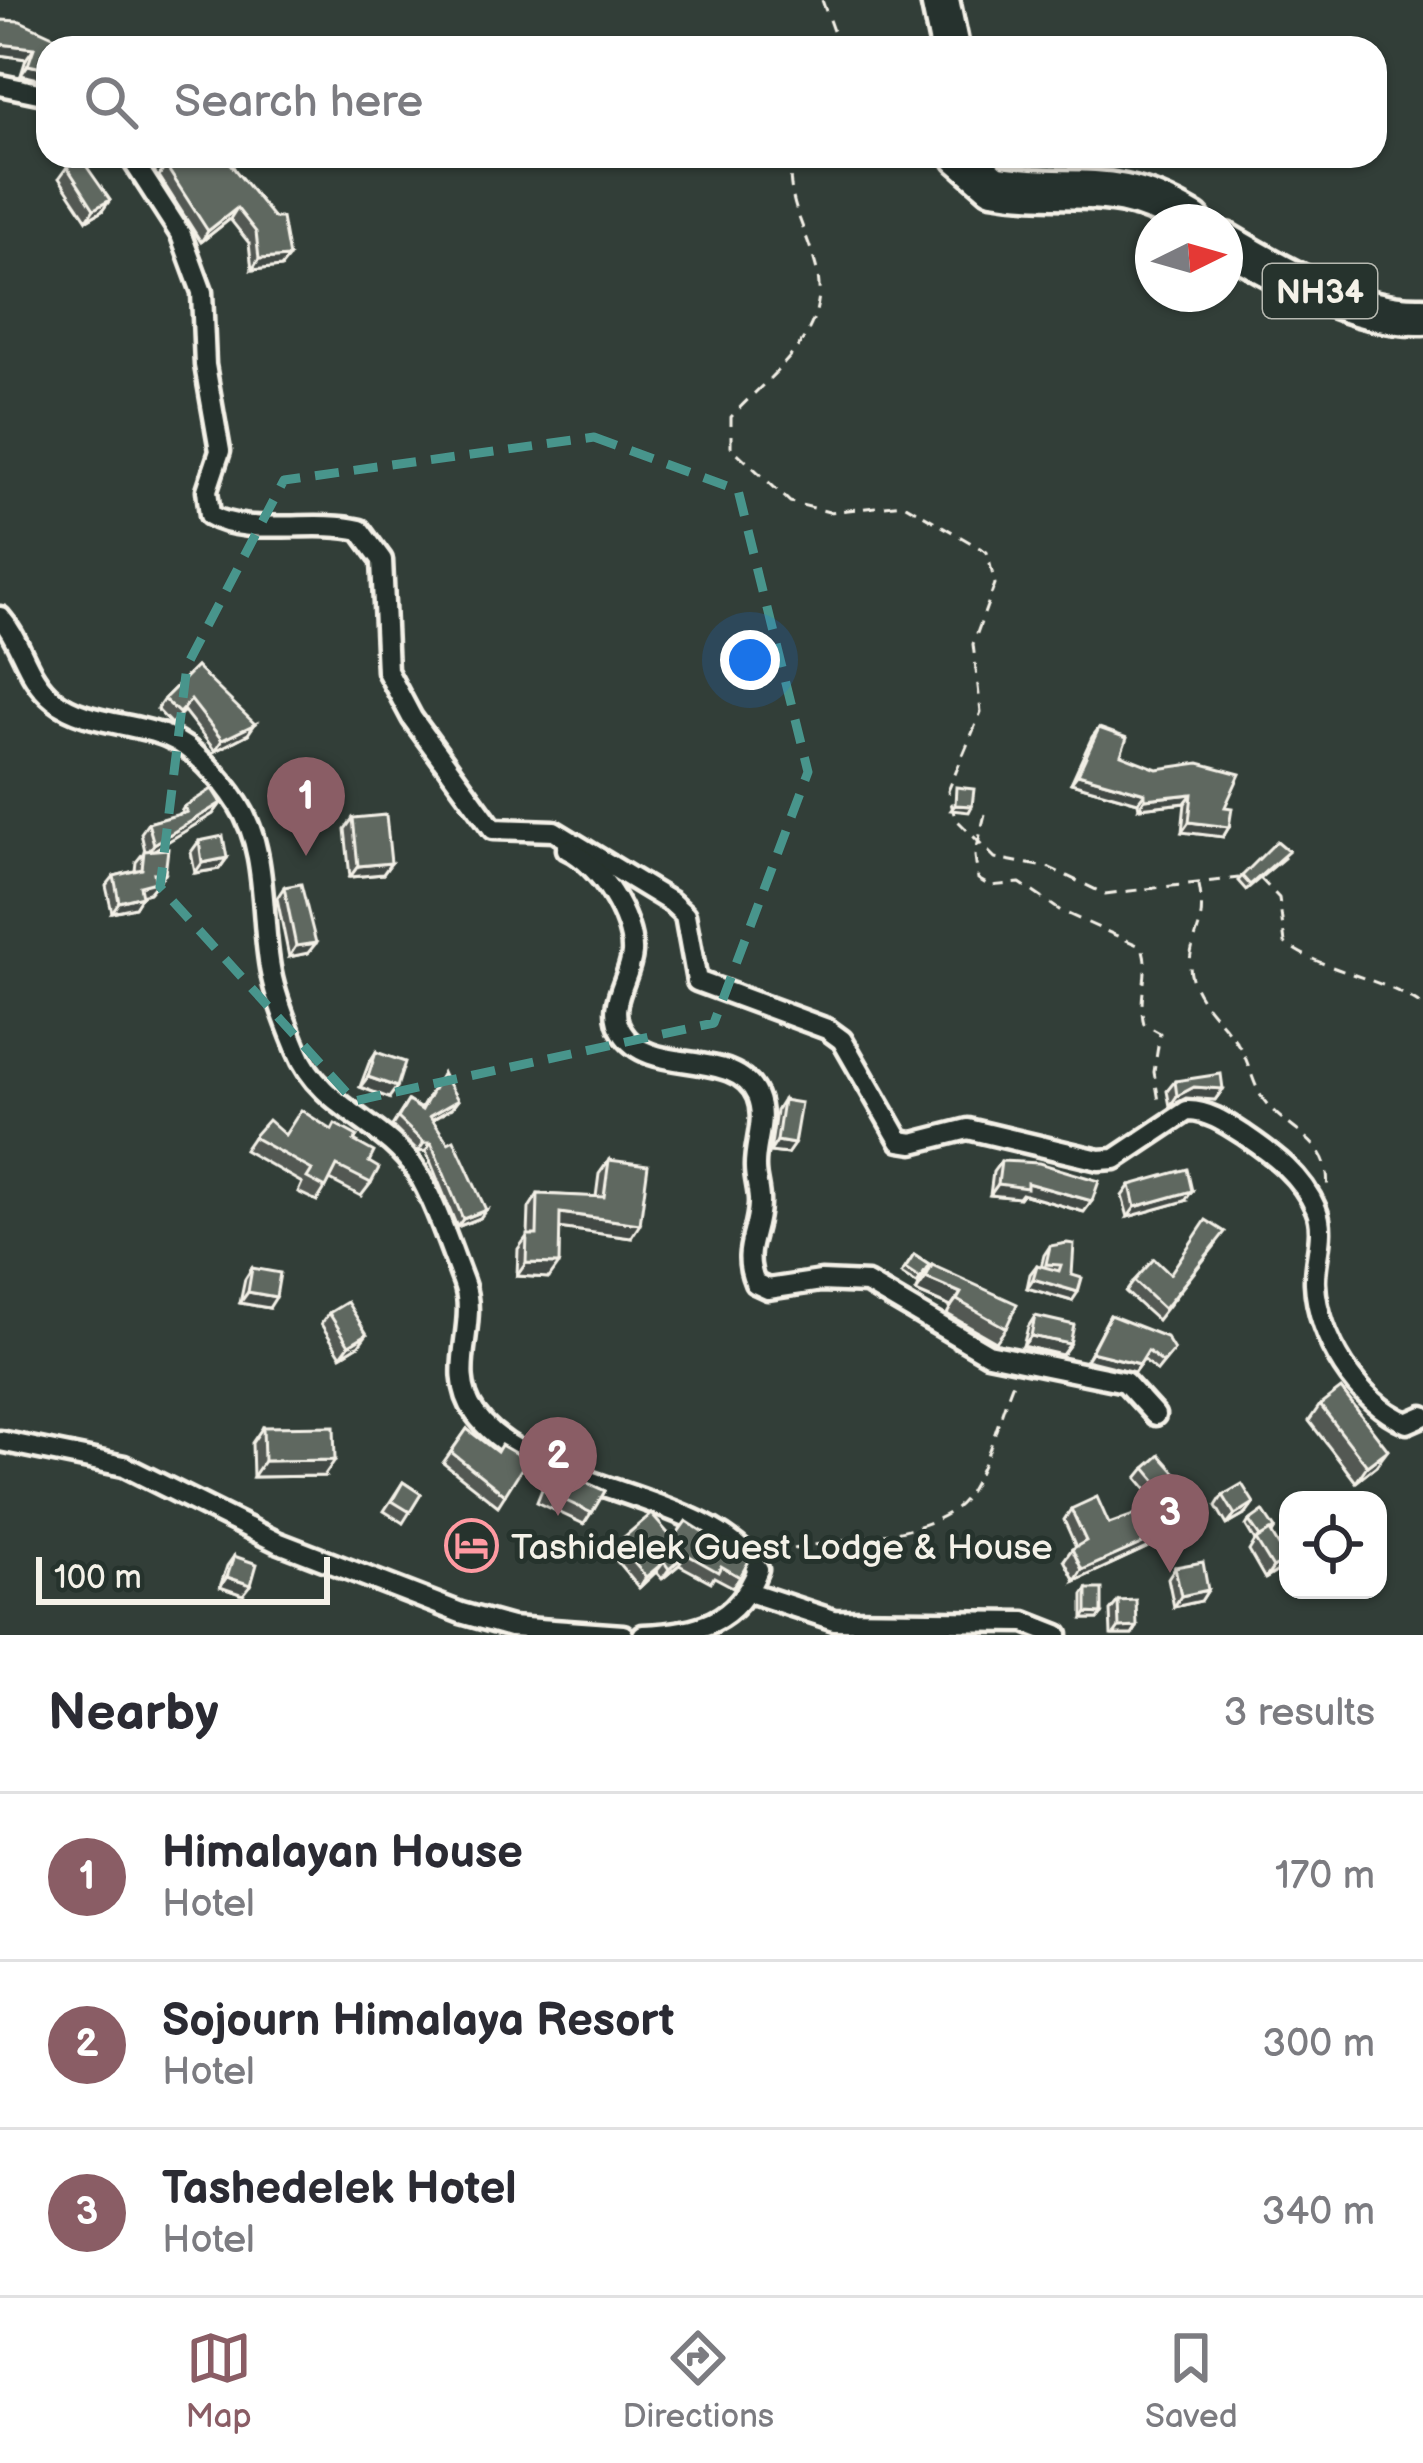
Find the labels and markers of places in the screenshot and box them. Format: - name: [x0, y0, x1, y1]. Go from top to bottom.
- pin: 1: [267, 757, 345, 856]
- pin: 2: [519, 1417, 597, 1516]
- pin: 3: [1131, 1474, 1209, 1573]
- hotel icon: Tashidelek Guest Lodge & House: [444, 1518, 500, 1574]
- place label: Tashidelek Guest Lodge & House: [511, 1527, 1053, 1570]

